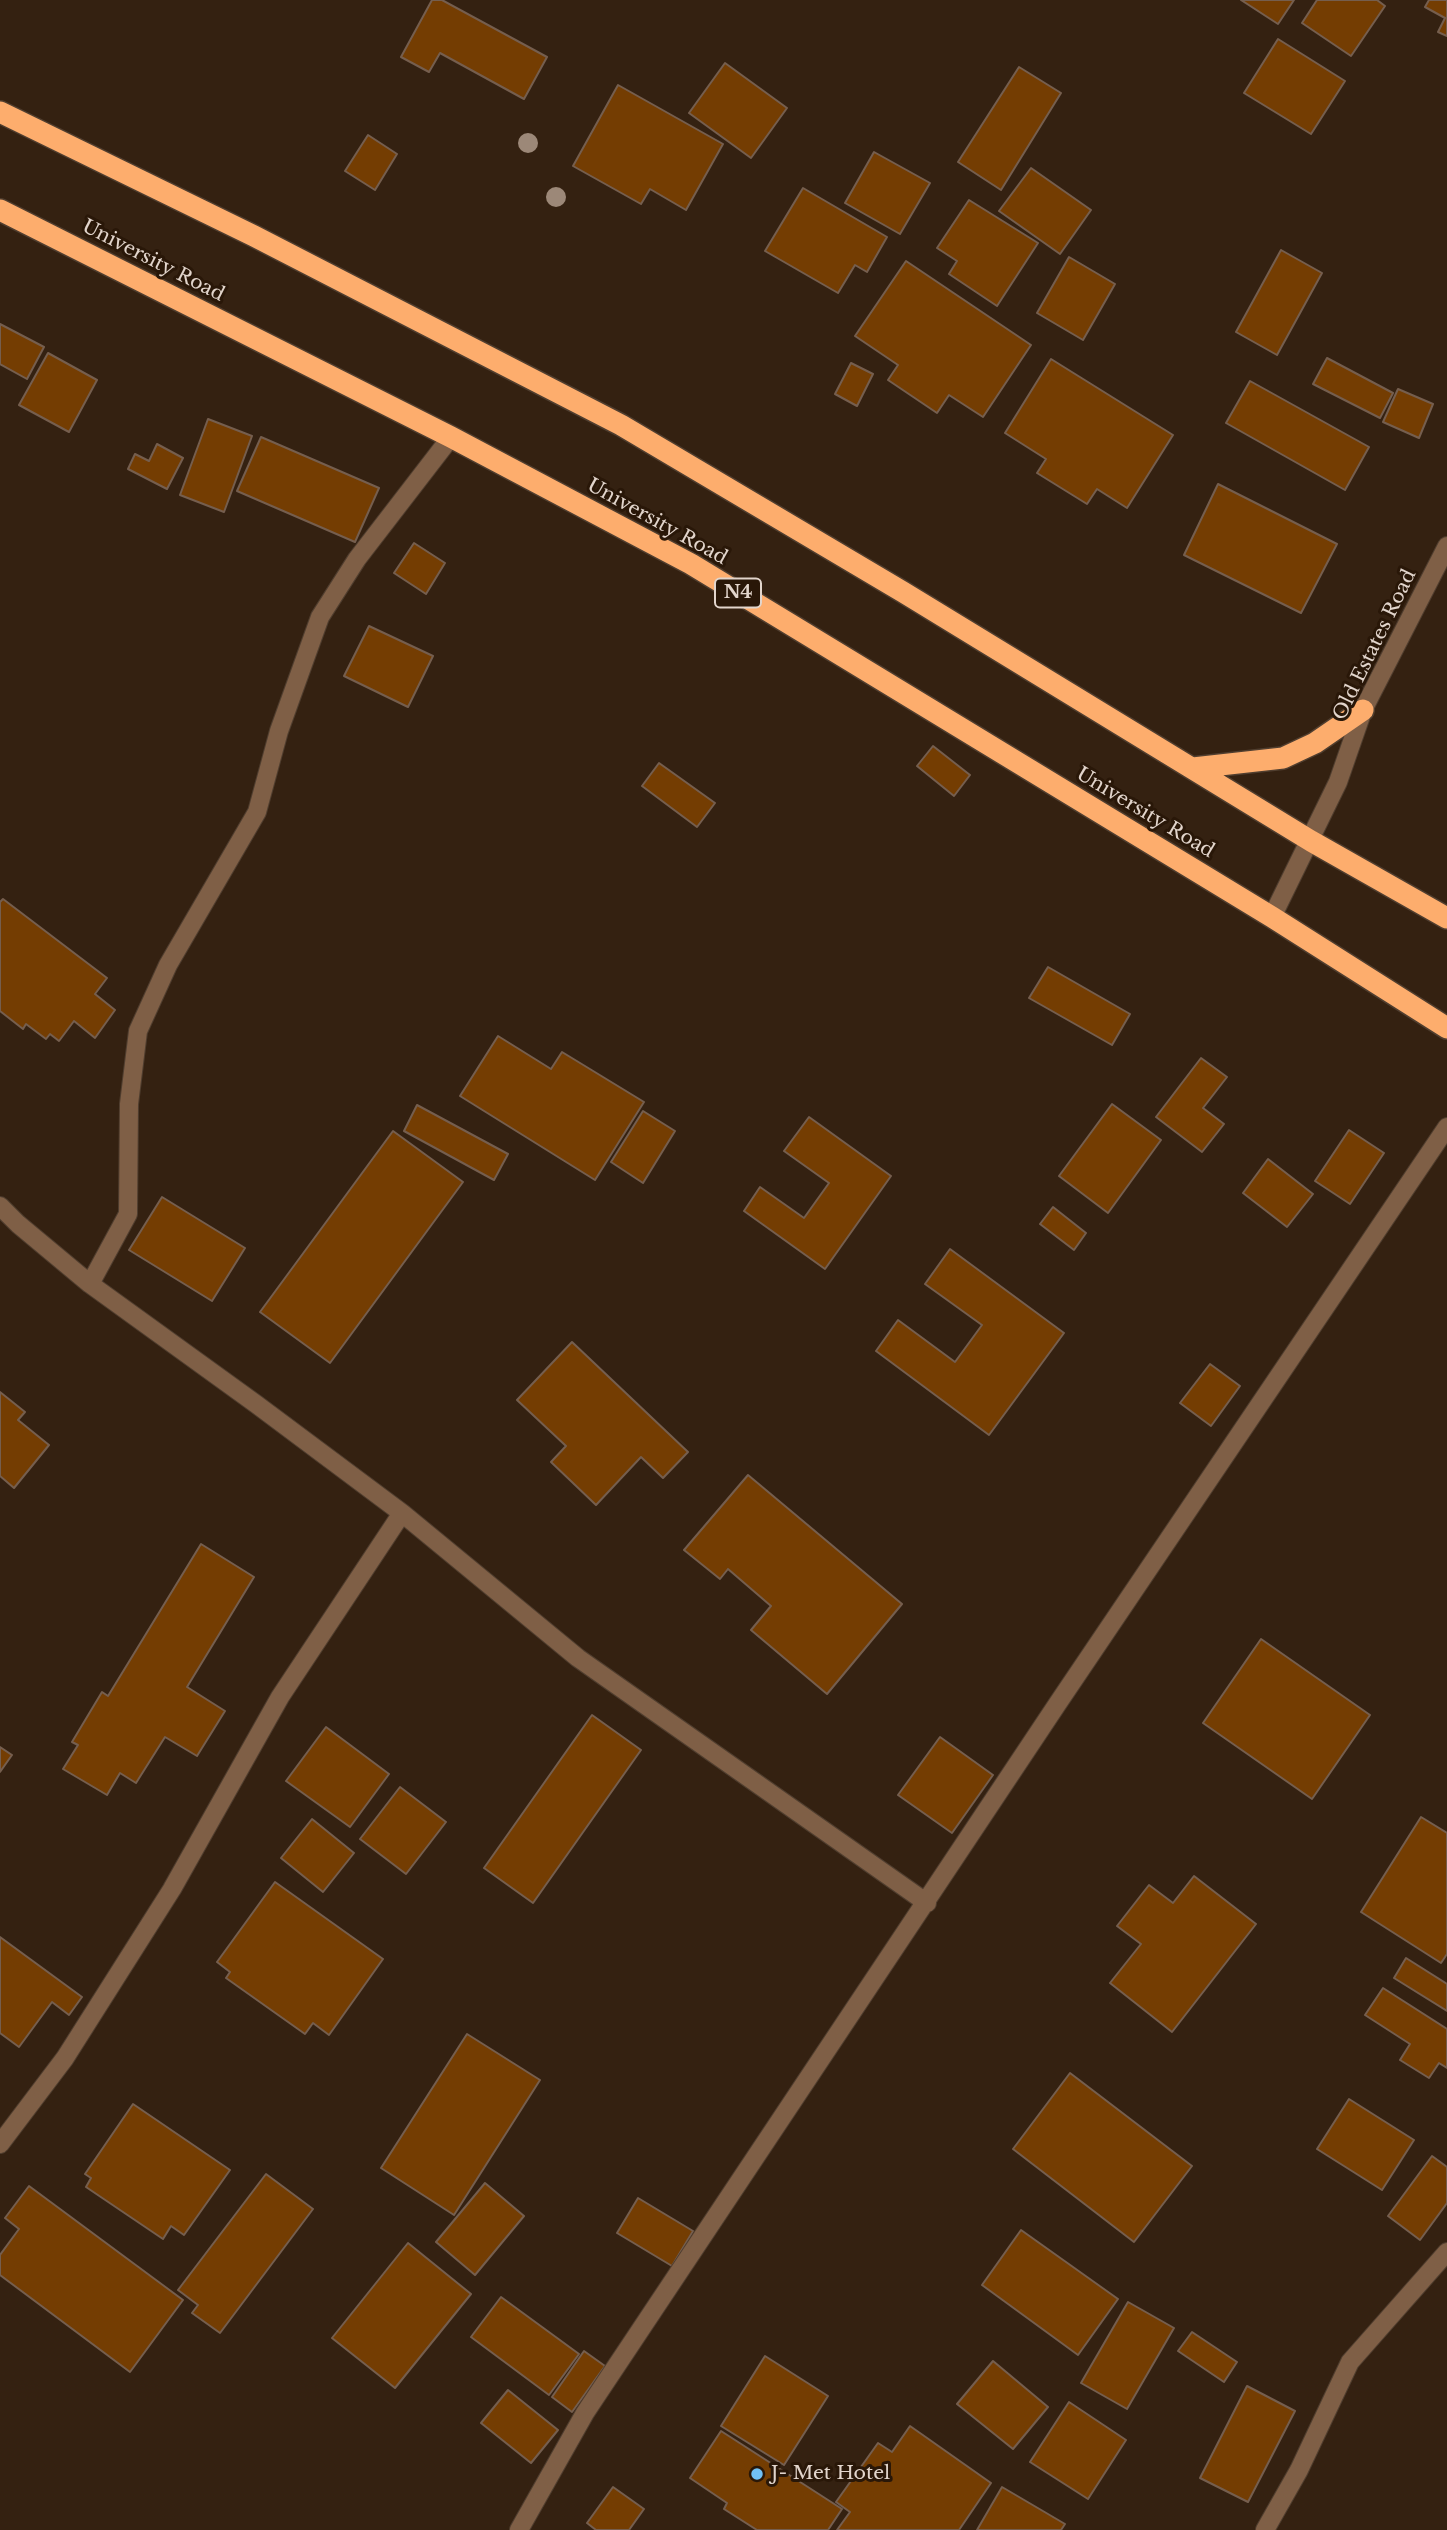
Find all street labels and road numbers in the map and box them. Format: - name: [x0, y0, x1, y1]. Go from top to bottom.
- street label: University Road: [78, 215, 228, 307]
- street label: University Road: [583, 474, 731, 570]
- street label: Old Estates Road: [1329, 566, 1421, 724]
- road number: N4: [715, 578, 761, 608]
- street label: University Road: [1072, 763, 1218, 863]

